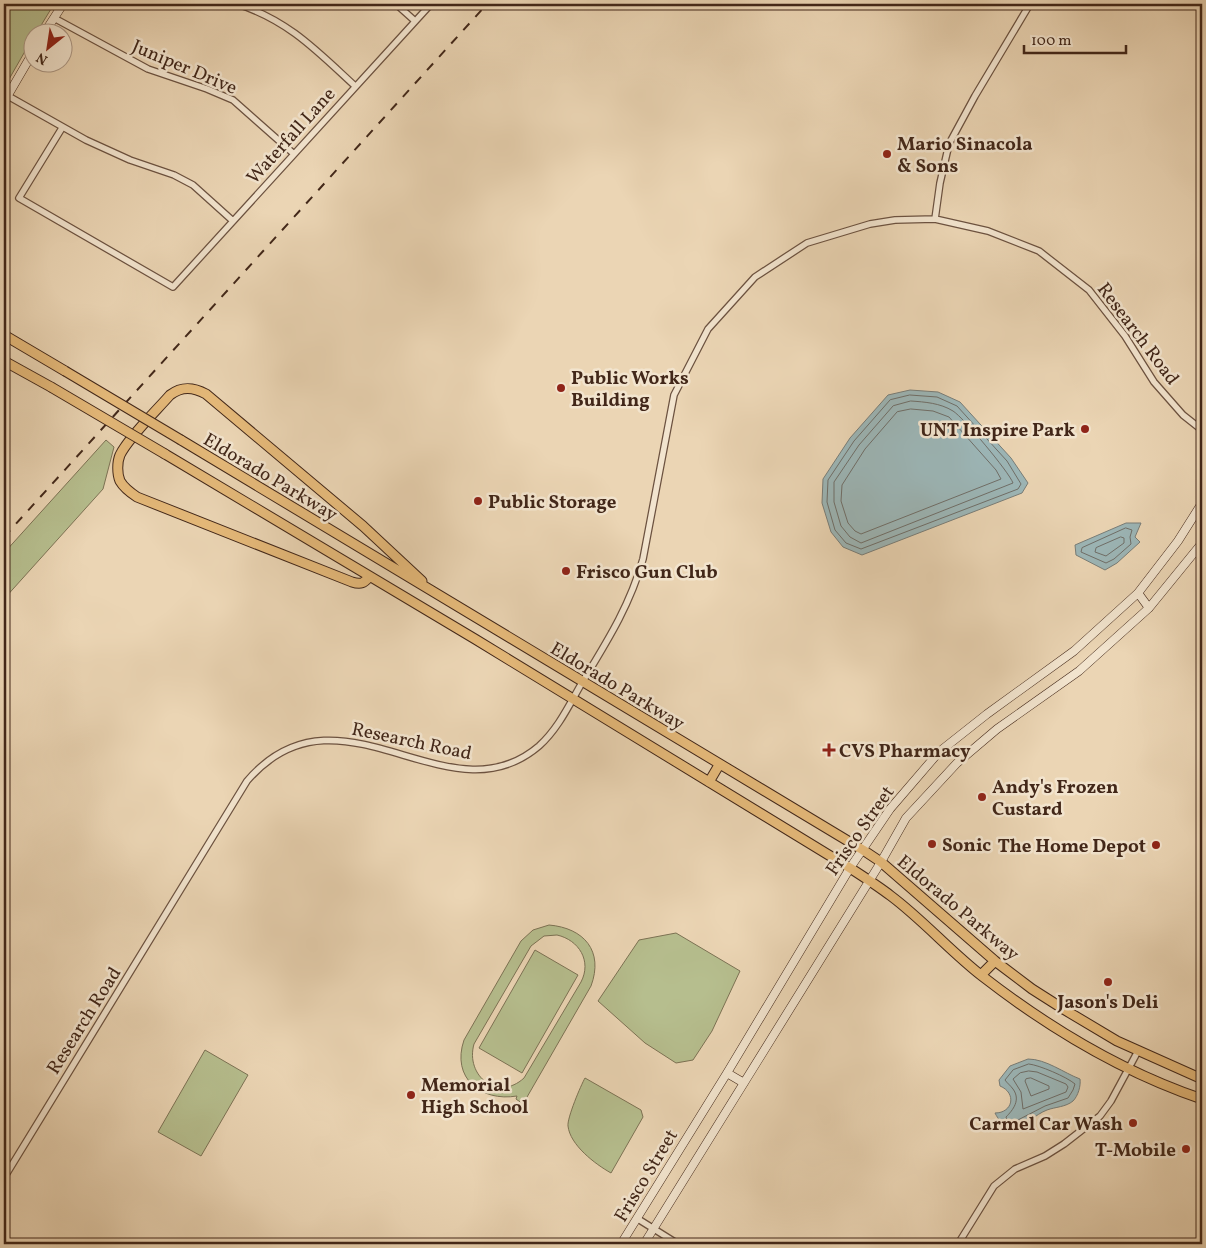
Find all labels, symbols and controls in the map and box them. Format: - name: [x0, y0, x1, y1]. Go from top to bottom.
- north arrow: [22, 22, 72, 72]
- scale bar: [1024, 22, 1126, 54]
- text: 100 m: [1031, 31, 1071, 52]
- street label: Juniper Drive: [128, 34, 241, 102]
- text: N: [33, 47, 51, 69]
- street label: Waterfall Lane: [241, 82, 342, 190]
- place label: Mario Sinacola & Sons: [897, 132, 1033, 180]
- marker: Mario Sinacola & Sons: [881, 148, 893, 160]
- street label: Research Road: [1090, 278, 1185, 391]
- place label: Public Works Building: [571, 366, 689, 414]
- marker: Public Works Building: [555, 382, 567, 394]
- place label: UNT Inspire Park: [920, 418, 1075, 444]
- marker: UNT Inspire Park: [1079, 423, 1091, 435]
- street label: Eldorado Parkway: [198, 427, 342, 528]
- place label: Public Storage: [488, 490, 617, 516]
- marker: Public Storage: [472, 495, 484, 507]
- place label: Frisco Gun Club: [576, 560, 718, 586]
- marker: Frisco Gun Club: [560, 565, 572, 577]
- street label: Eldorado Parkway: [545, 636, 689, 737]
- street label: Research Road: [349, 717, 474, 767]
- place label: CVS Pharmacy: [839, 739, 971, 765]
- marker: CVS Pharmacy: [823, 744, 835, 756]
- place label: Andy's Frozen Custard: [992, 775, 1118, 823]
- street label: Frisco Street: [820, 781, 901, 881]
- marker: Andy's Frozen Custard: [976, 791, 988, 803]
- place label: Sonic: [942, 833, 991, 859]
- place label: The Home Depot: [998, 834, 1146, 860]
- marker: Sonic: [926, 838, 938, 850]
- marker: The Home Depot: [1150, 839, 1162, 851]
- street label: Eldorado Parkway: [891, 850, 1025, 968]
- street label: Research Road: [41, 962, 128, 1080]
- marker: Jason's Deli: [1102, 976, 1114, 988]
- place label: Jason's Deli: [1056, 990, 1159, 1016]
- place label: Memorial High School: [421, 1073, 529, 1121]
- marker: Memorial High School: [405, 1089, 417, 1101]
- place label: Carmel Car Wash: [969, 1112, 1123, 1138]
- marker: Carmel Car Wash: [1127, 1117, 1139, 1129]
- street label: Frisco Street: [609, 1124, 685, 1227]
- place label: T-Mobile: [1095, 1138, 1176, 1164]
- marker: T-Mobile: [1180, 1143, 1192, 1155]

